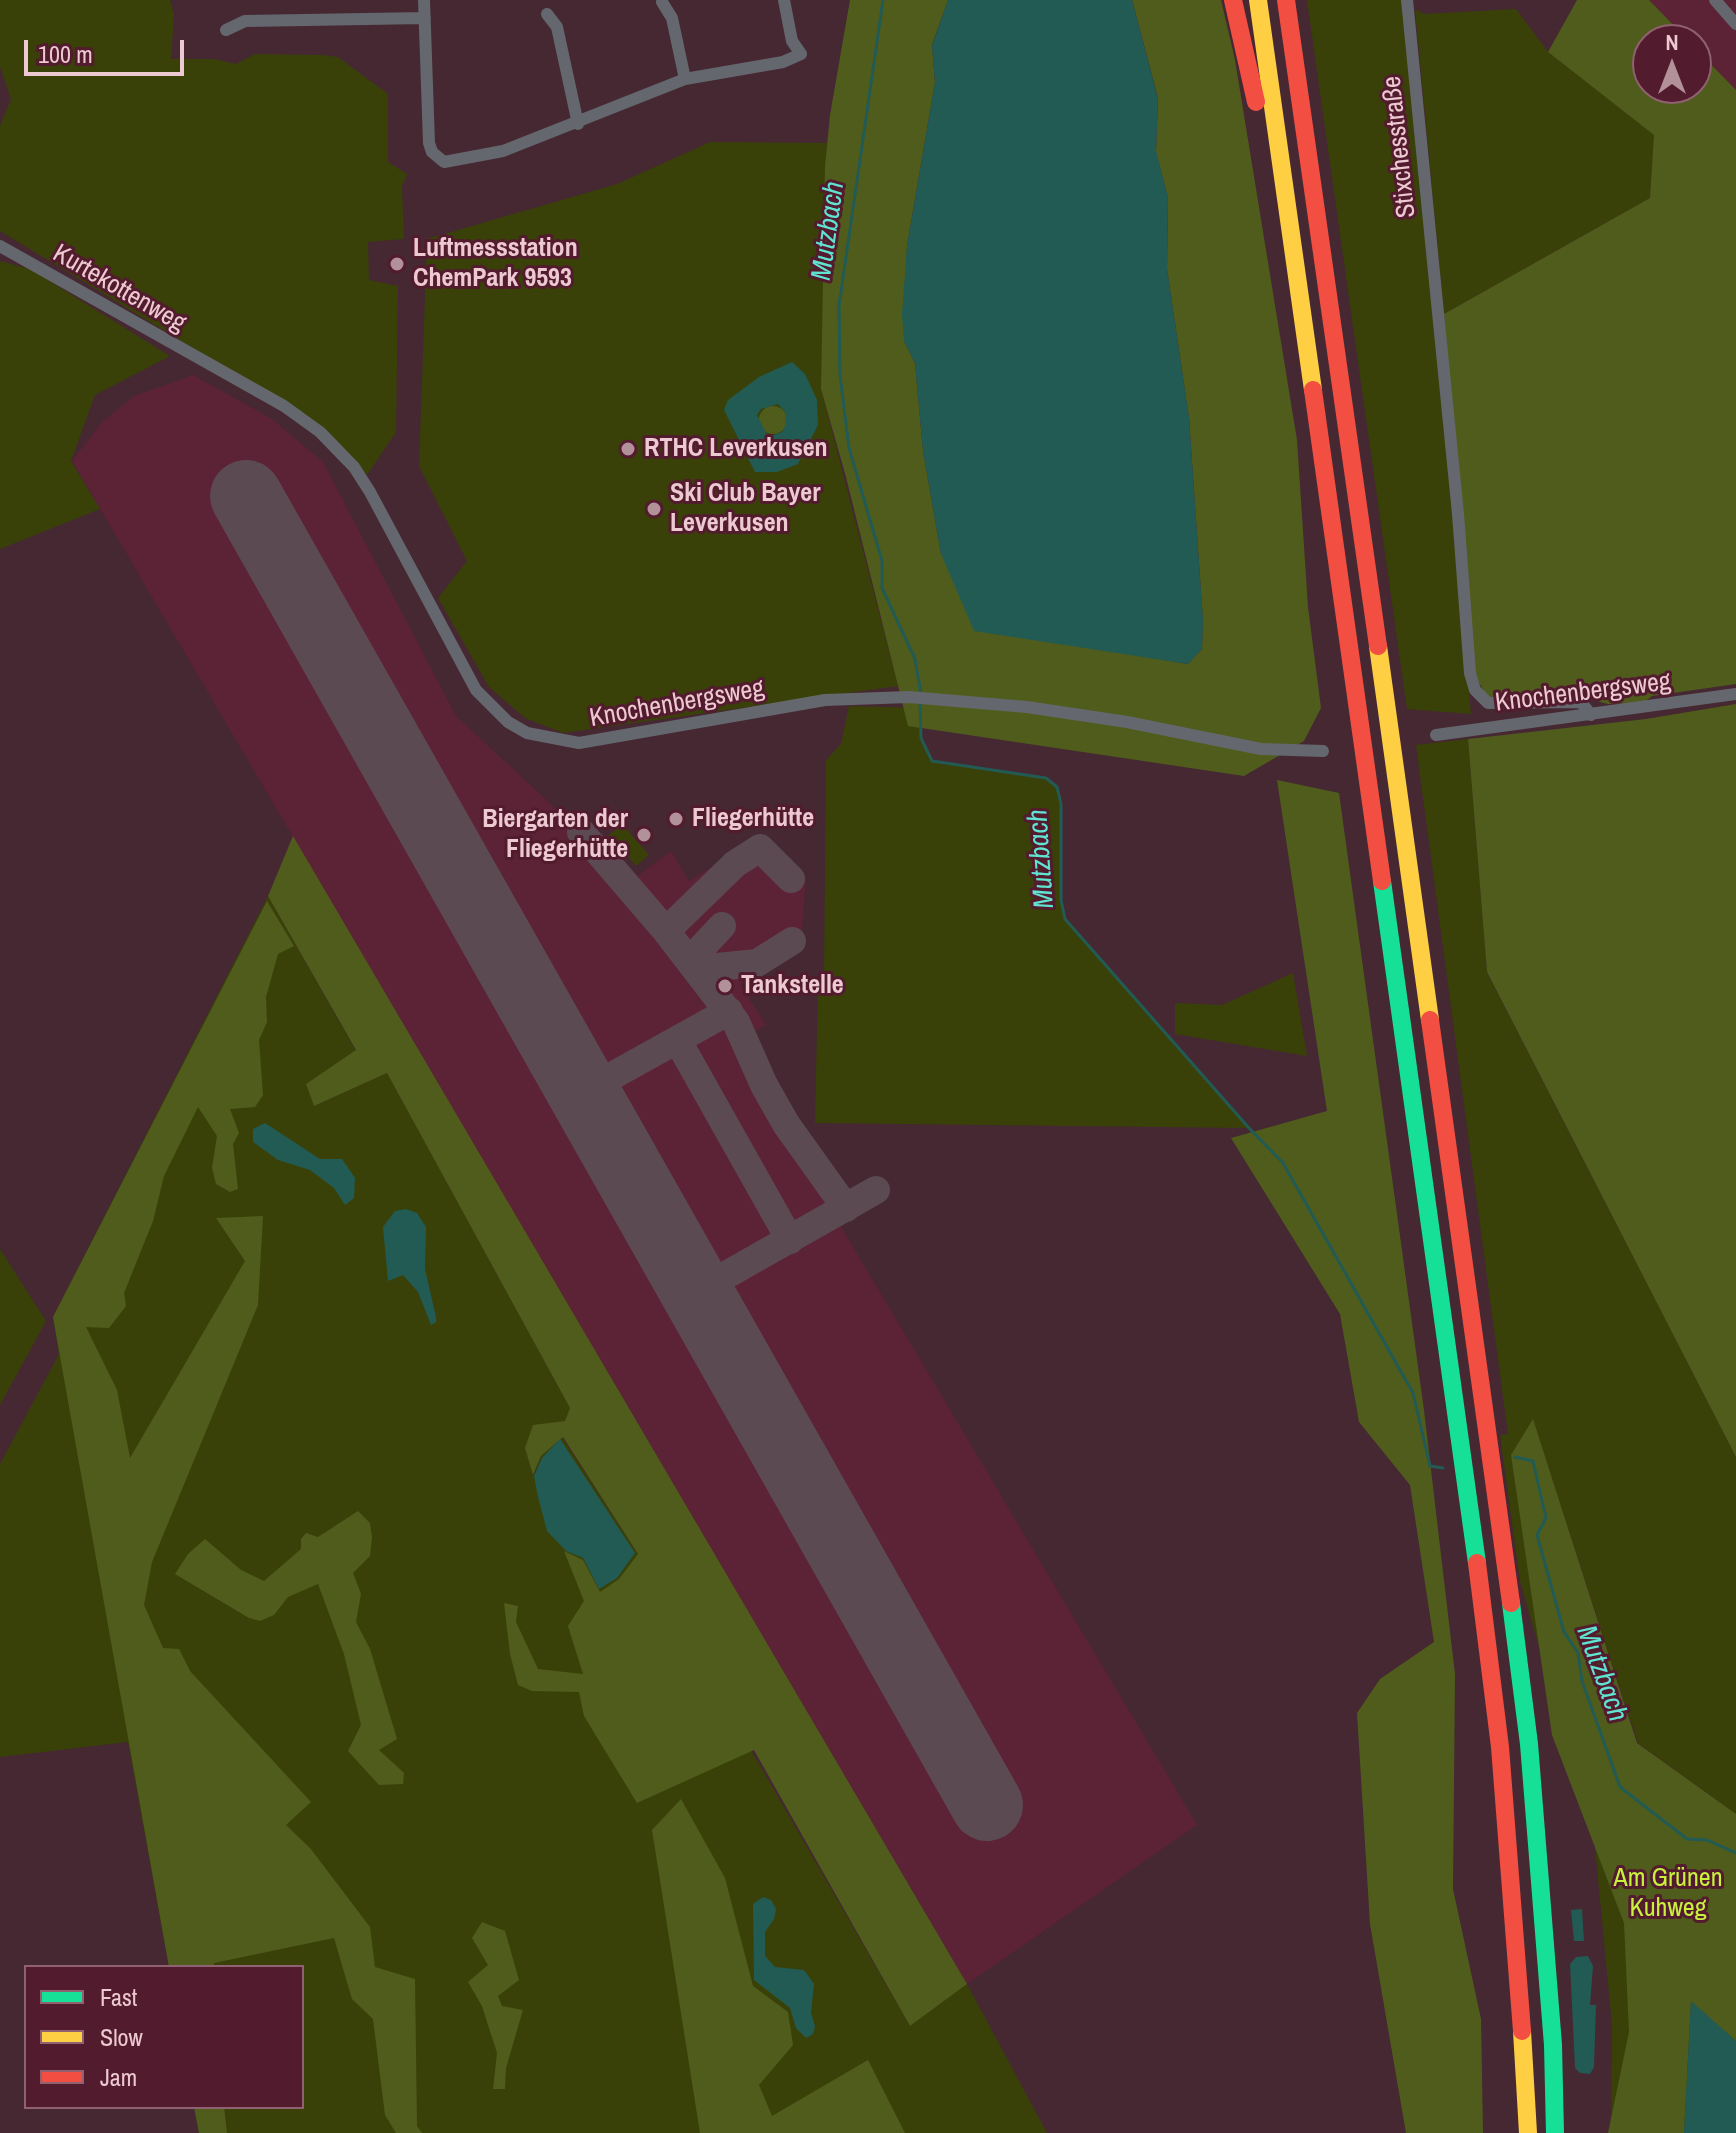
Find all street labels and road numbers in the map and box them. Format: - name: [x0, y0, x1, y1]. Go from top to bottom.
- street label: Stixchesstraße: [1377, 75, 1423, 219]
- street label: Kurtekottenweg: [47, 238, 191, 340]
- street label: Knochenbergsweg: [1493, 667, 1673, 719]
- street label: Knochenbergsweg: [587, 673, 767, 735]

